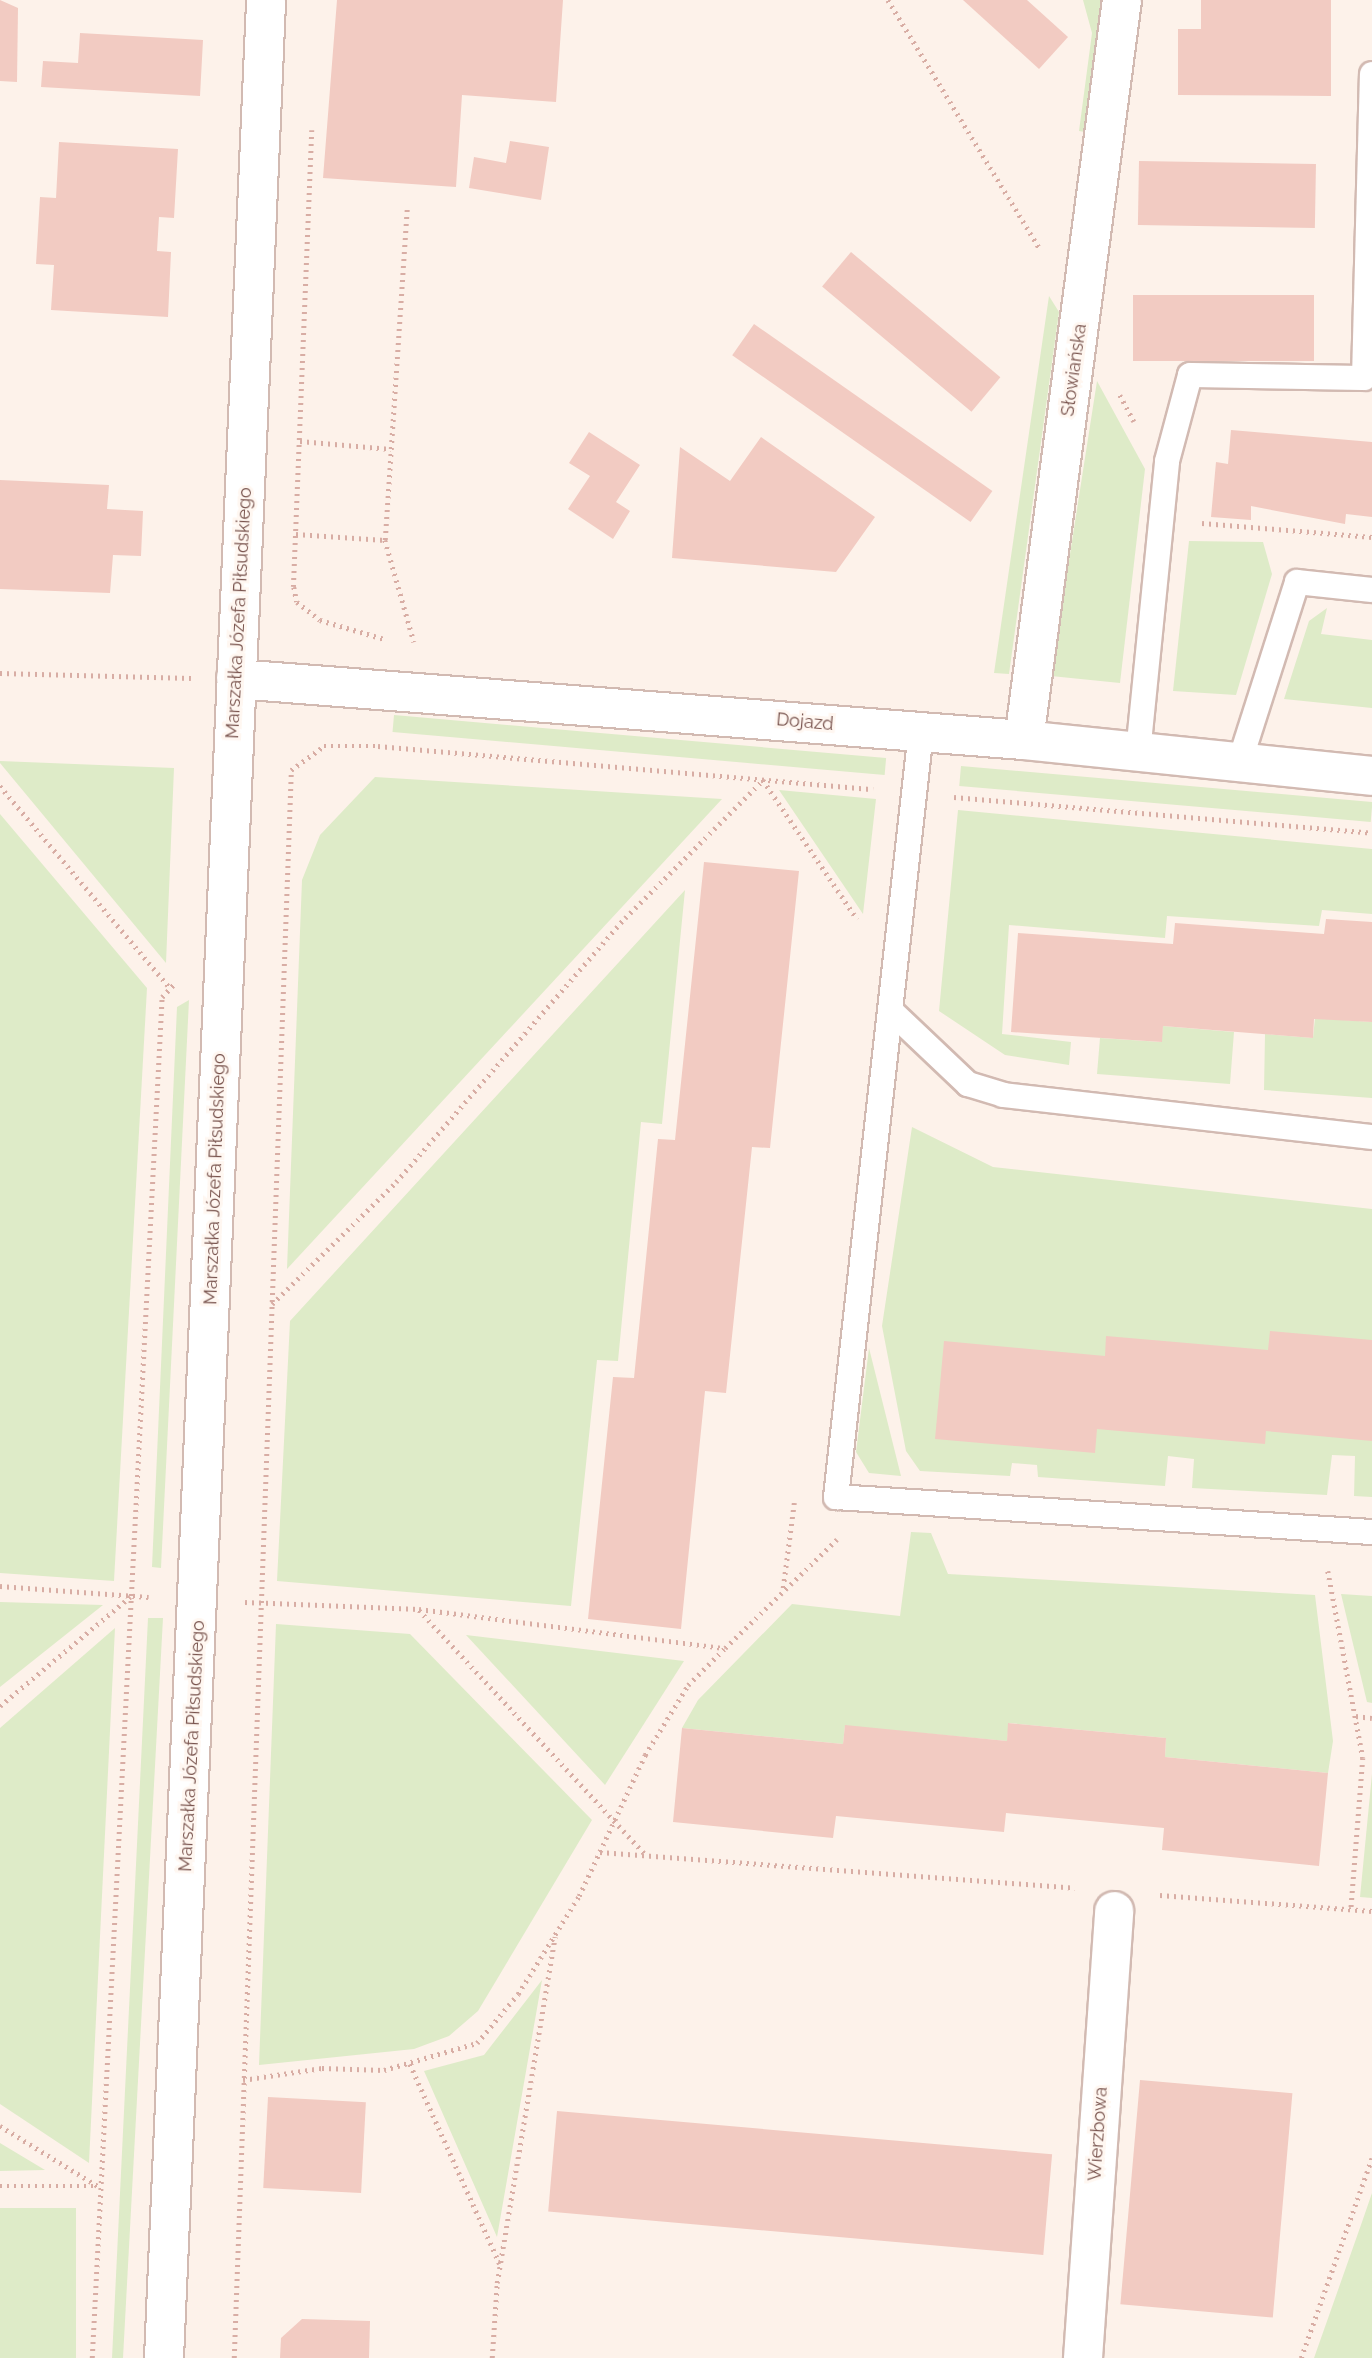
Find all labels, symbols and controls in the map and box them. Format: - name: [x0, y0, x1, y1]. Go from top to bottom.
- street label: Słowiańska: [1057, 322, 1091, 418]
- street label: Marszałka Józefa Piłsudskiego: [222, 486, 256, 740]
- street label: Dojazd: [776, 709, 834, 735]
- street label: Marszałka Józefa Piłsudskiego: [200, 1053, 230, 1305]
- street label: Marszałka Józefa Piłsudskiego: [175, 1619, 209, 1873]
- street label: Wierzbowa: [1084, 2086, 1112, 2182]

